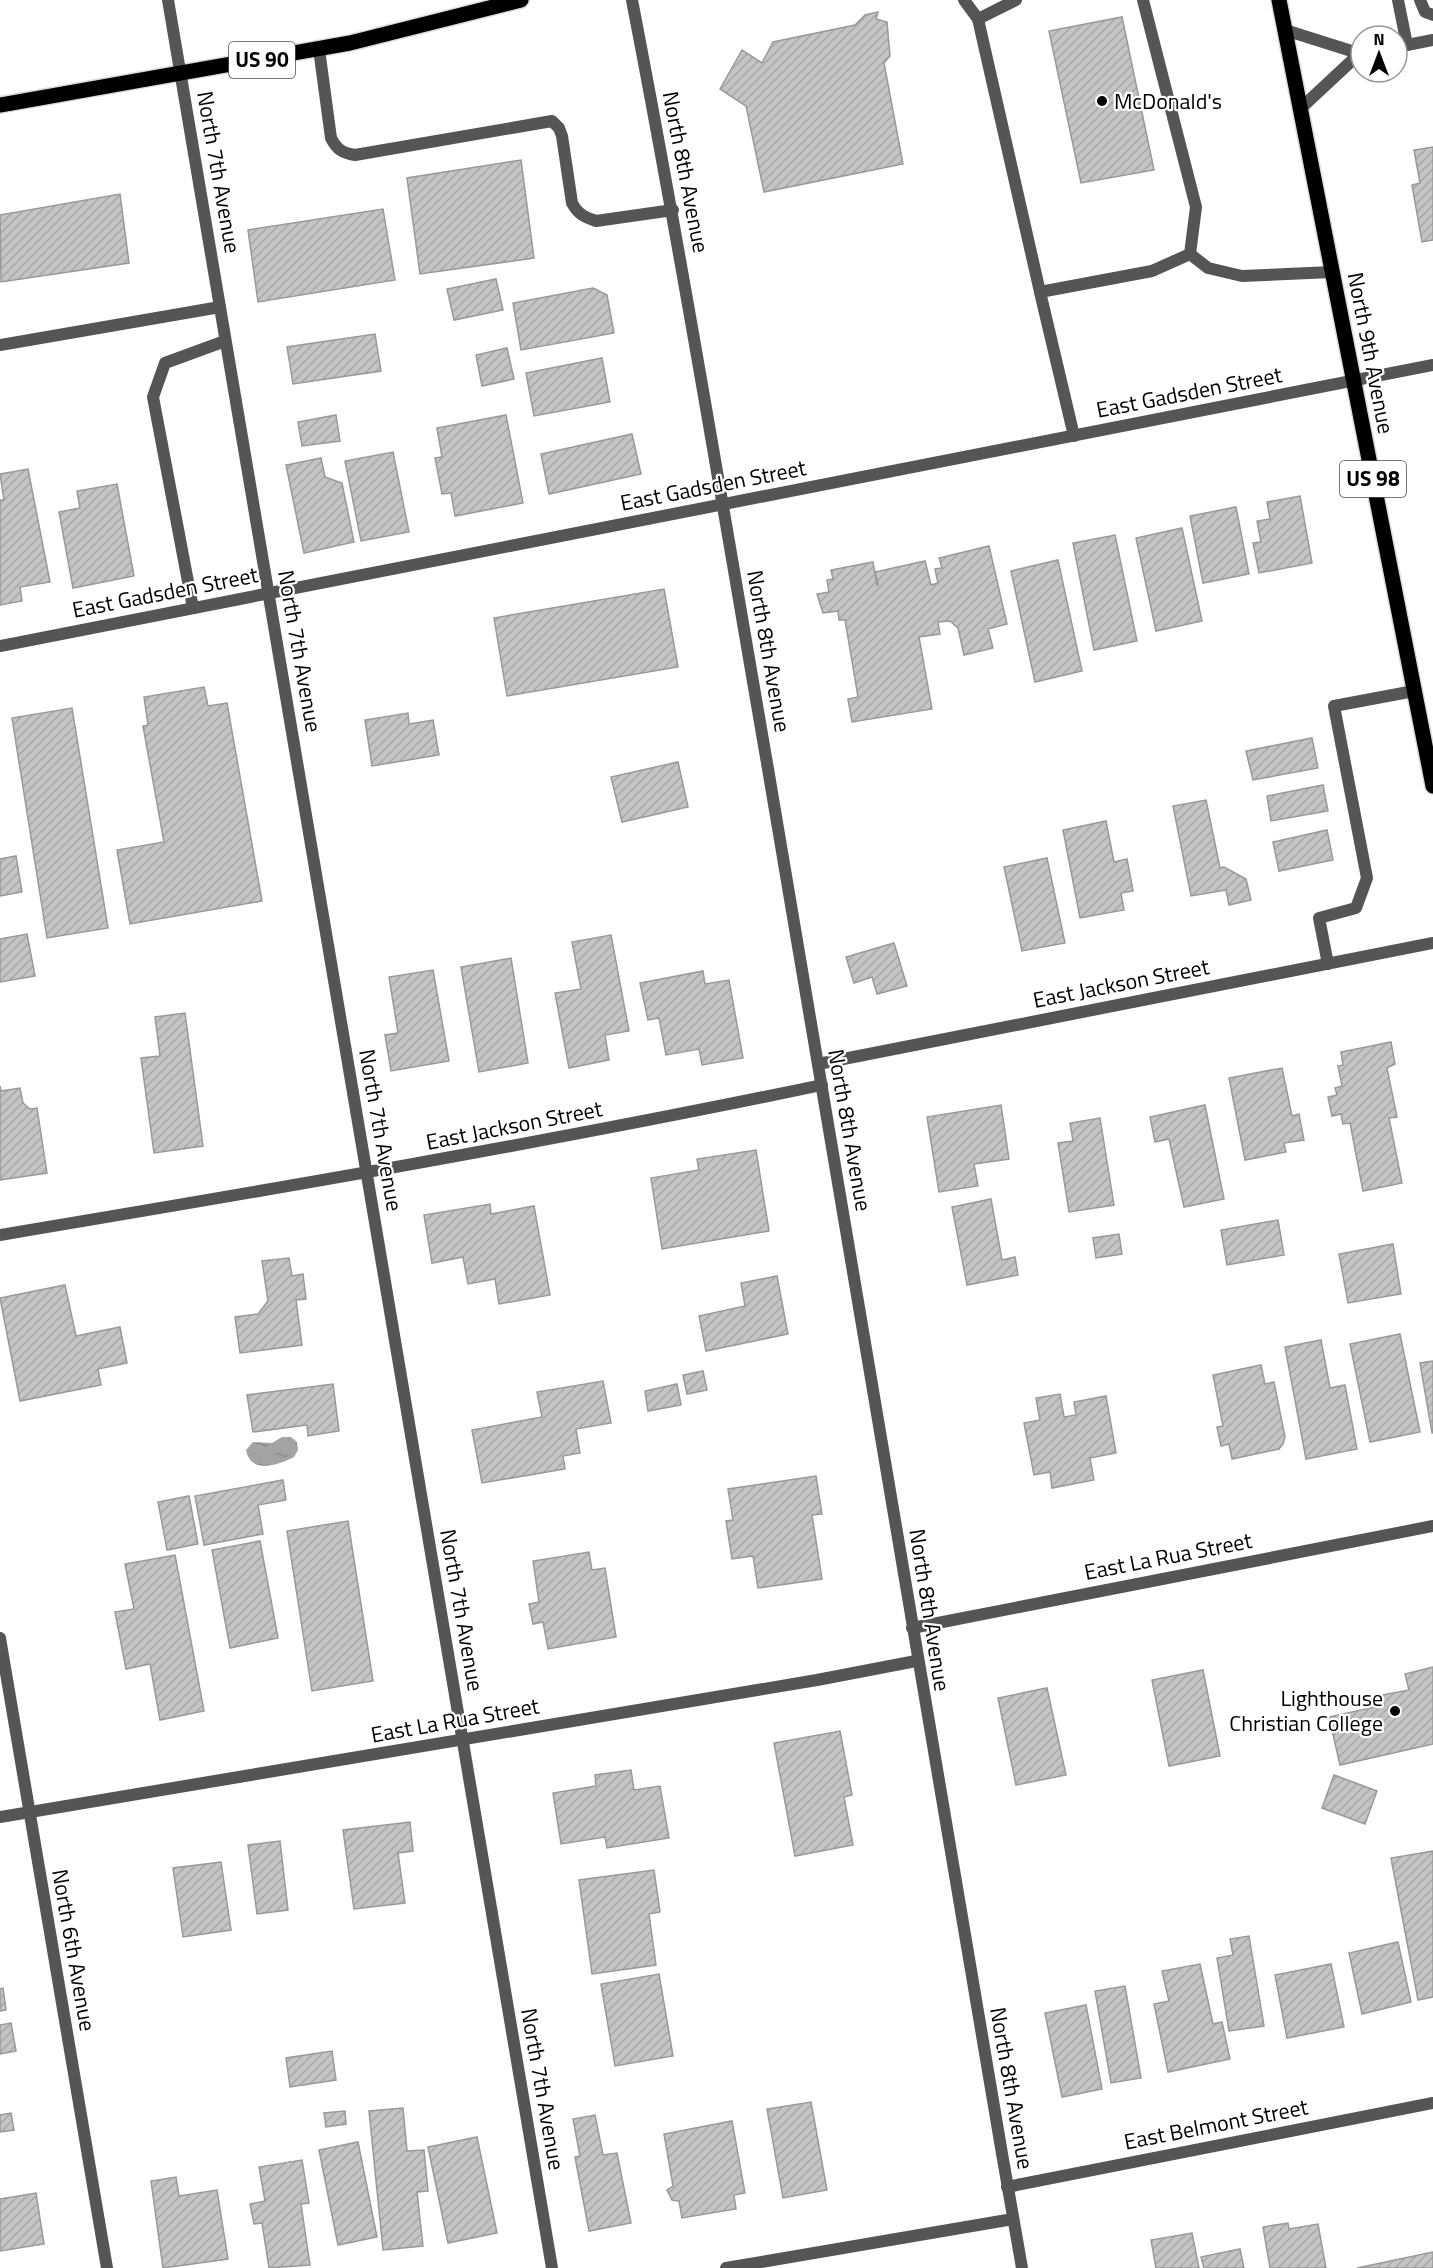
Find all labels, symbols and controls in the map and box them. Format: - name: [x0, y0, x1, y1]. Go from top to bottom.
- north arrow: [1349, 24, 1409, 84]
- text: N: [1373, 27, 1385, 51]
- road number: US 90: [229, 42, 295, 78]
- place label: McDonald's: [1114, 84, 1222, 118]
- street label: North 7th Avenue: [188, 88, 250, 256]
- street label: North 8th Avenue: [654, 88, 718, 256]
- marker: McDonald's: [1095, 94, 1109, 108]
- street label: North 9th Avenue: [1339, 269, 1403, 437]
- street label: East Gadsden Street: [1093, 357, 1285, 427]
- street label: East Gadsden Street: [617, 450, 809, 520]
- road number: US 98: [1340, 461, 1406, 497]
- street label: East Gadsden Street: [69, 557, 261, 627]
- street label: North 7th Avenue: [269, 567, 331, 735]
- street label: North 8th Avenue: [738, 567, 800, 735]
- street label: East Jackson Street: [1030, 949, 1212, 1017]
- street label: North 7th Avenue: [350, 1046, 412, 1214]
- street label: North 8th Avenue: [819, 1046, 881, 1214]
- street label: East Jackson Street: [423, 1091, 605, 1159]
- street label: East La Rua Street: [1081, 1523, 1255, 1589]
- street label: North 7th Avenue: [431, 1526, 493, 1694]
- street label: North 8th Avenue: [900, 1526, 960, 1694]
- place label: Lighthouse Christian College: [1229, 1681, 1383, 1740]
- street label: East La Rua Street: [368, 1688, 542, 1752]
- marker: Lighthouse Christian College: [1388, 1704, 1402, 1718]
- street label: North 6th Avenue: [43, 1866, 105, 2034]
- street label: North 8th Avenue: [981, 2004, 1043, 2172]
- street label: North 7th Avenue: [512, 2005, 574, 2173]
- street label: East Belmont Street: [1121, 2089, 1311, 2159]

